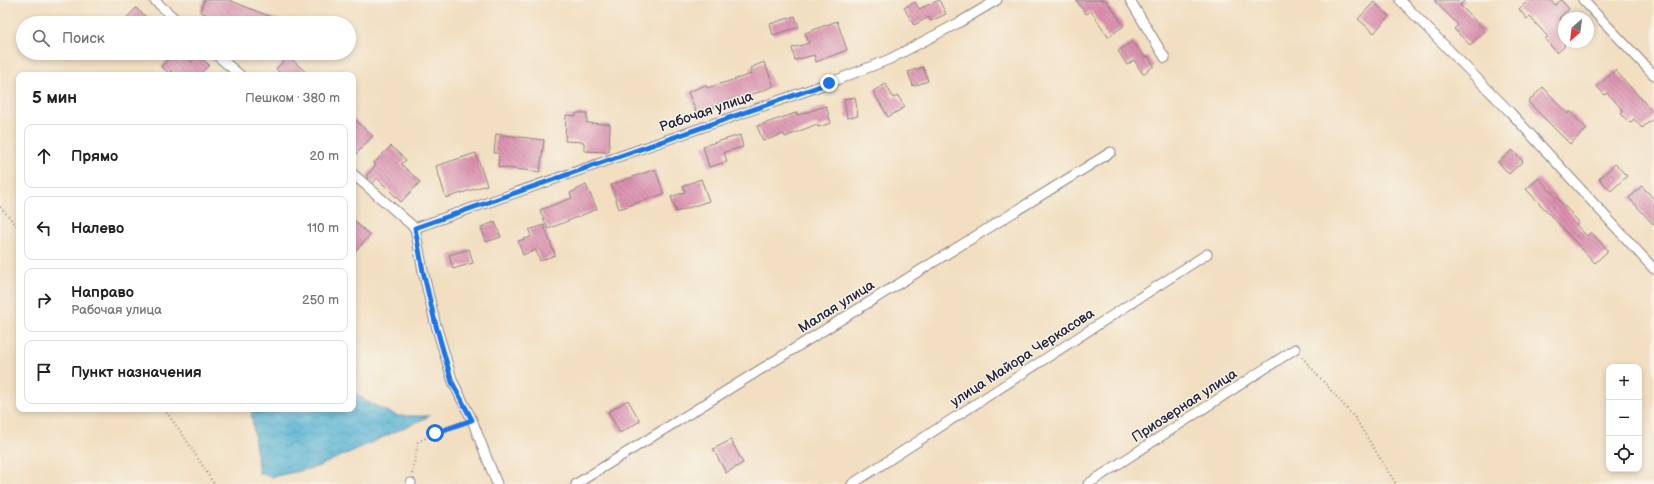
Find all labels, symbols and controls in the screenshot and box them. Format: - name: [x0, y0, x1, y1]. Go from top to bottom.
- north arrow: [1558, 12, 1594, 48]
- search box: [16, 16, 356, 60]
- icon: search: [30, 27, 52, 49]
- text: Поиск: [62, 29, 105, 48]
- route end: [820, 74, 838, 92]
- street label: Рабочая улица: [657, 87, 756, 135]
- text: 5 мин: [32, 88, 77, 108]
- text: Пешком · 380 m: [245, 90, 340, 106]
- icon: ahead: [33, 145, 55, 167]
- text: Прямо: [71, 147, 118, 166]
- text: 20 m: [309, 148, 339, 164]
- icon: left: [33, 217, 55, 239]
- text: Налево: [71, 219, 124, 238]
- text: 110 m: [307, 220, 339, 236]
- street label: Малая улица: [795, 276, 878, 337]
- text: Направо: [71, 283, 134, 302]
- icon: right: [33, 289, 55, 311]
- text: 250 m: [302, 292, 339, 308]
- text: Рабочая улица: [71, 302, 162, 318]
- street label: улица Майора Черкасова: [947, 304, 1098, 410]
- icon: arrive: [33, 361, 55, 383]
- text: Пункт назначения: [71, 363, 202, 382]
- map controls: [1606, 364, 1642, 472]
- button: +: [1606, 364, 1642, 400]
- street label: Приозерная улица: [1128, 365, 1241, 446]
- button: −: [1606, 400, 1642, 436]
- route start: [426, 424, 444, 442]
- button: locate: [1606, 436, 1642, 472]

